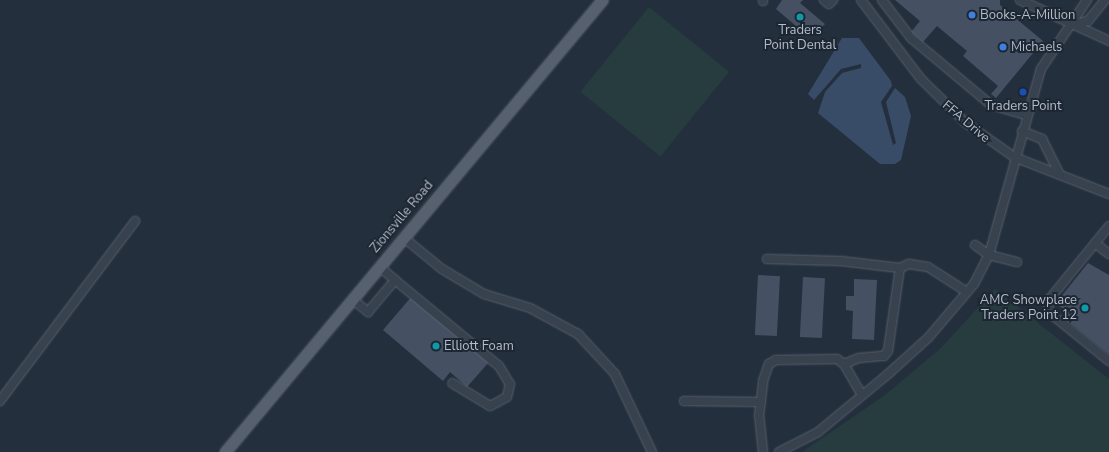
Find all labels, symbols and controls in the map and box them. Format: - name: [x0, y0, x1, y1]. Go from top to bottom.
- place label: Books-A-Million: [980, 7, 1075, 23]
- marker: Books-A-Million: [967, 10, 977, 20]
- marker: Traders Point Dental: [795, 12, 805, 22]
- place label: Traders Point Dental: [764, 23, 836, 54]
- place label: Michaels: [1011, 39, 1062, 55]
- marker: Michaels: [998, 42, 1008, 52]
- marker: Traders Point: [1018, 87, 1028, 97]
- street label: FFA Drive: [939, 98, 993, 146]
- place label: Traders Point: [984, 98, 1062, 114]
- street label: Zionsville Road: [367, 178, 437, 256]
- place label: AMC Showplace Traders Point 12: [980, 293, 1077, 324]
- marker: AMC Showplace Traders Point 12: [1080, 303, 1090, 313]
- place label: Elliott Foam: [444, 338, 514, 354]
- marker: Elliott Foam: [431, 341, 441, 351]

